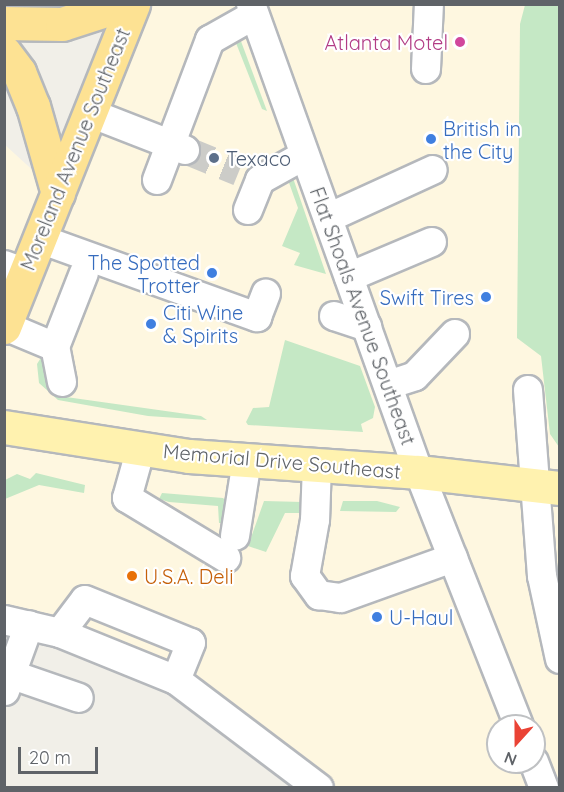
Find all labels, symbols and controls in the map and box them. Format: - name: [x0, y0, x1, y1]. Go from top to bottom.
- street label: Moreland Avenue Southeast: [15, 24, 135, 274]
- place label: Atlanta Motel: [325, 30, 448, 54]
- marker: Atlanta Motel: [453, 35, 467, 49]
- place label: British in the City: [443, 116, 521, 163]
- marker: British in the City: [424, 132, 438, 146]
- place label: Texaco: [226, 146, 291, 170]
- marker: Texaco: [207, 151, 221, 165]
- street label: Flat Shoals Avenue Southeast: [305, 184, 421, 448]
- place label: The Spotted Trotter: [87, 250, 200, 297]
- marker: The Spotted Trotter: [205, 266, 219, 280]
- place label: Swift Tires: [380, 285, 474, 309]
- marker: Swift Tires: [479, 290, 493, 304]
- place label: Citi Wine & Spirits: [163, 300, 243, 347]
- marker: Citi Wine & Spirits: [144, 317, 158, 331]
- street label: Memorial Drive Southeast: [162, 439, 402, 483]
- place label: U.S.A. Deli: [144, 564, 233, 588]
- marker: U.S.A. Deli: [125, 569, 139, 583]
- place label: U-Haul: [389, 605, 453, 629]
- marker: U-Haul: [370, 610, 384, 624]
- north arrow: [486, 714, 546, 774]
- scale bar: [21, 735, 100, 773]
- text: 20 m: [29, 746, 71, 769]
- text: N: [501, 747, 519, 770]

